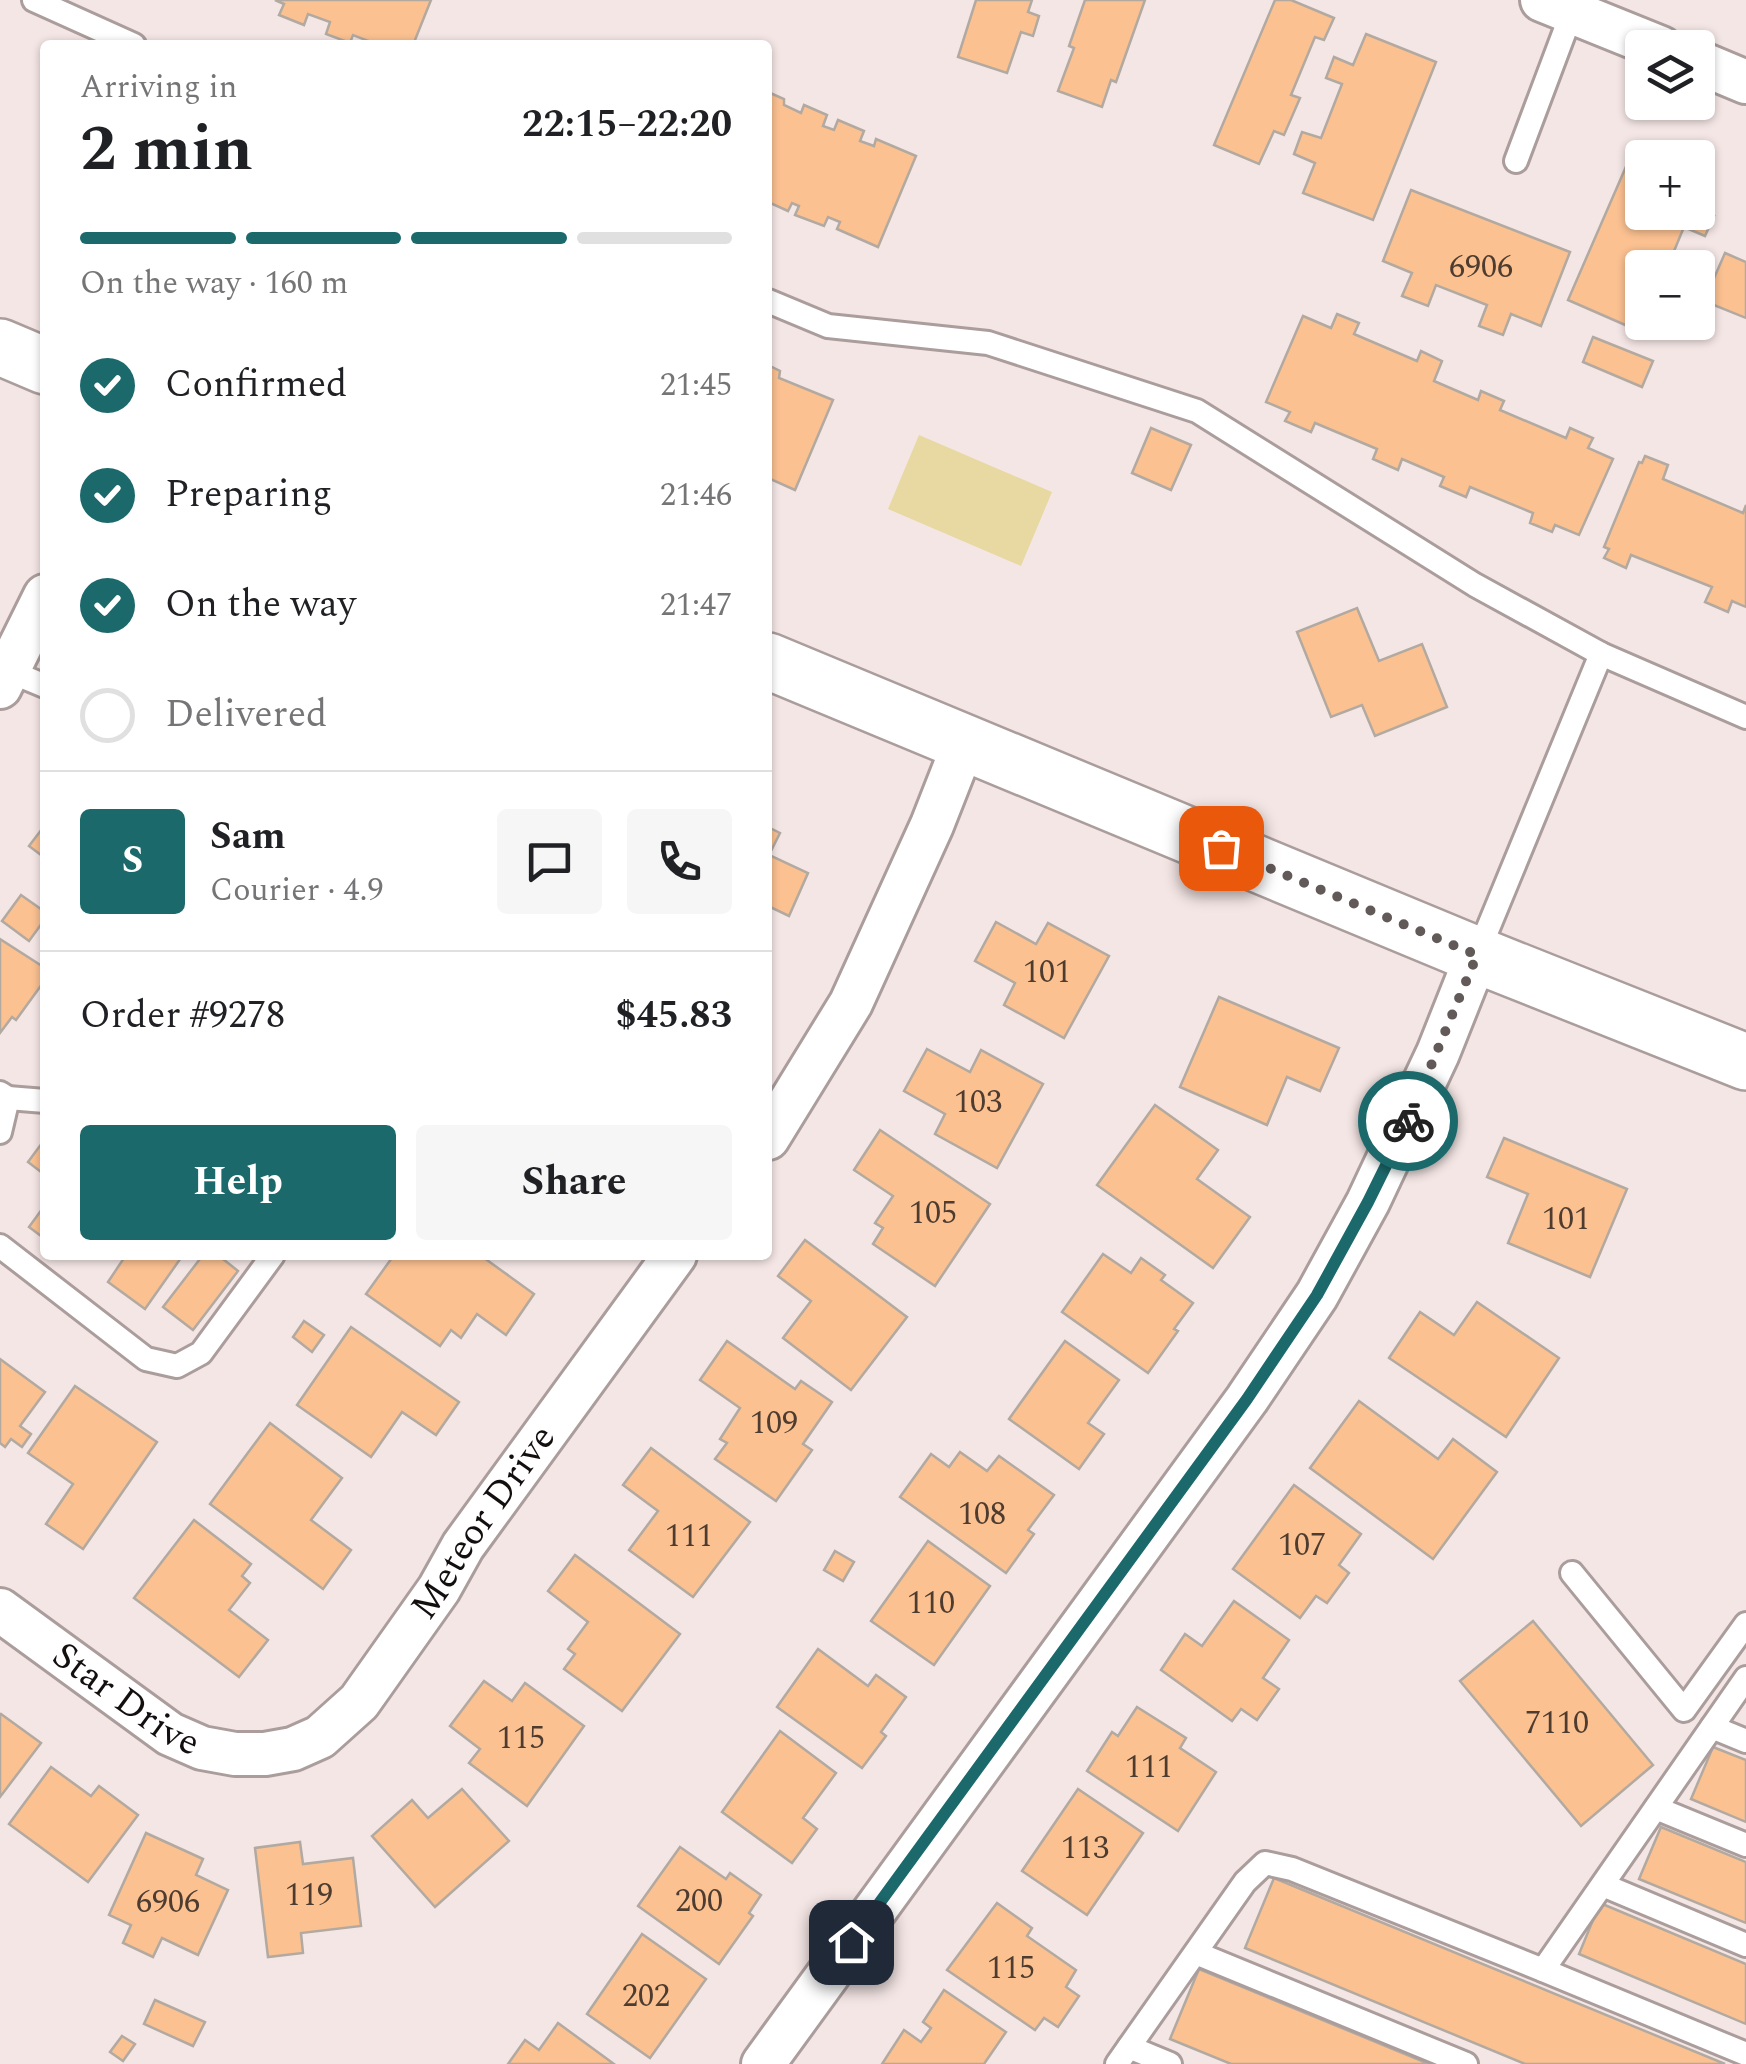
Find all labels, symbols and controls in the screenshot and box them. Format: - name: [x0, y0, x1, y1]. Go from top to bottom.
- map controls: [1625, 30, 1715, 340]
- button: layers: [1625, 30, 1715, 120]
- text: Arriving in: [80, 63, 237, 112]
- text: 22:15–22:20: [522, 96, 732, 154]
- text: 2 min: [80, 100, 253, 199]
- button: +: [1625, 140, 1715, 230]
- house number: 6906: [1449, 243, 1513, 292]
- button: −: [1625, 250, 1715, 340]
- text: On the way · 160 m: [80, 259, 348, 308]
- text: Confirmed: [165, 356, 347, 414]
- icon: check: [80, 358, 135, 413]
- text: 21:45: [660, 361, 732, 410]
- text: Preparing: [165, 466, 332, 524]
- icon: check: [80, 468, 135, 523]
- text: 21:46: [660, 471, 732, 520]
- text: On the way: [165, 576, 356, 634]
- icon: check: [80, 578, 135, 633]
- text: 21:47: [660, 581, 732, 630]
- text: Delivered: [165, 686, 327, 744]
- pin: [1179, 806, 1264, 891]
- text: Sam: [210, 808, 286, 866]
- button: chat: [497, 809, 602, 914]
- button: phone: [627, 809, 732, 914]
- icon: bag: [1194, 821, 1249, 876]
- text: S: [122, 832, 143, 890]
- text: Courier · 4.9: [210, 866, 383, 915]
- house number: 101: [1023, 948, 1071, 997]
- text: Order #9278: [80, 987, 285, 1045]
- text: $45.83: [615, 987, 732, 1045]
- courier: [1358, 1071, 1458, 1171]
- house number: 103: [954, 1078, 1002, 1127]
- icon: bike: [1381, 1094, 1436, 1149]
- button: Help: [80, 1125, 396, 1240]
- button: Share: [416, 1125, 732, 1240]
- house number: 105: [909, 1189, 957, 1238]
- house number: 101: [1542, 1195, 1590, 1244]
- house number: 109: [750, 1399, 798, 1448]
- street label: Meteor Drive: [397, 1413, 571, 1632]
- house number: 108: [958, 1490, 1006, 1539]
- house number: 111: [665, 1512, 713, 1561]
- house number: 107: [1278, 1521, 1326, 1570]
- house number: 110: [907, 1579, 955, 1628]
- street label: Star Drive: [39, 1628, 209, 1772]
- house number: 7110: [1525, 1699, 1589, 1748]
- house number: 115: [497, 1714, 545, 1763]
- house number: 111: [1125, 1743, 1173, 1792]
- house number: 113: [1061, 1824, 1109, 1873]
- house number: 119: [285, 1871, 333, 1920]
- house number: 200: [675, 1877, 723, 1926]
- house number: 6906: [136, 1878, 200, 1927]
- pin: [809, 1900, 894, 1985]
- icon: home: [824, 1915, 879, 1970]
- house number: 115: [987, 1944, 1035, 1993]
- house number: 202: [622, 1972, 670, 2021]

